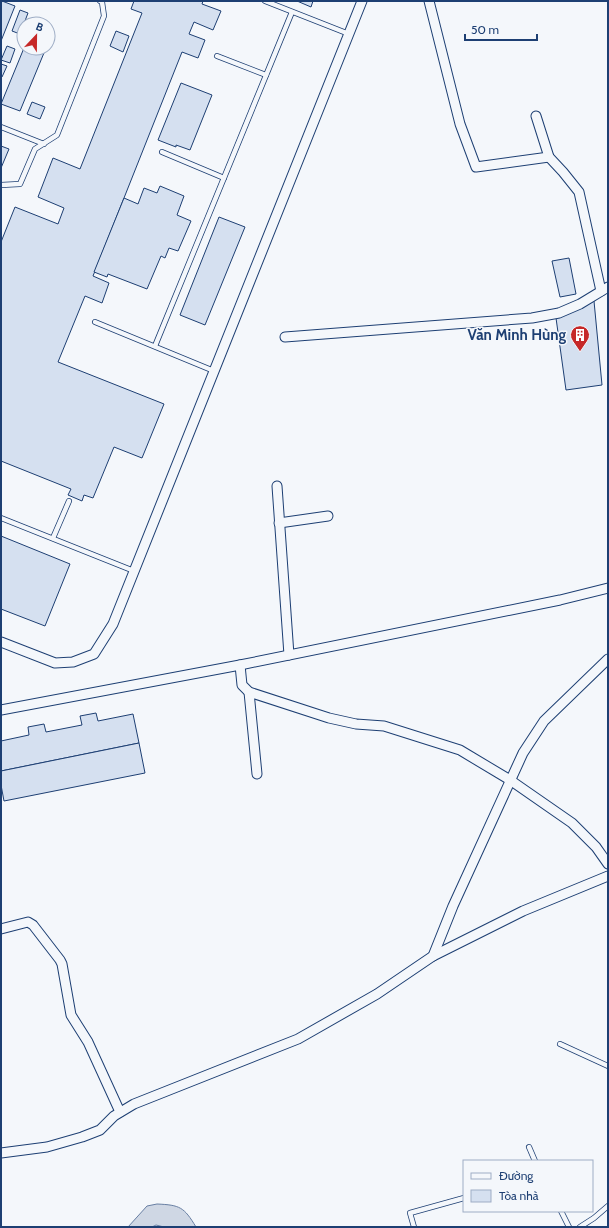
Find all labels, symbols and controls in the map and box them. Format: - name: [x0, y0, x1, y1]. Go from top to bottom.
- north arrow: [16, 16, 56, 56]
- scale bar: [465, 16, 537, 42]
- text: B: [34, 19, 46, 35]
- text: 50 m: [471, 22, 499, 37]
- building icon: Văn Minh Hùng: [569, 324, 591, 352]
- place label: Văn Minh Hùng: [467, 326, 566, 344]
- legend: [463, 1160, 593, 1212]
- text: Đường: [499, 1168, 534, 1183]
- text: Tòa nhà: [499, 1188, 539, 1203]

